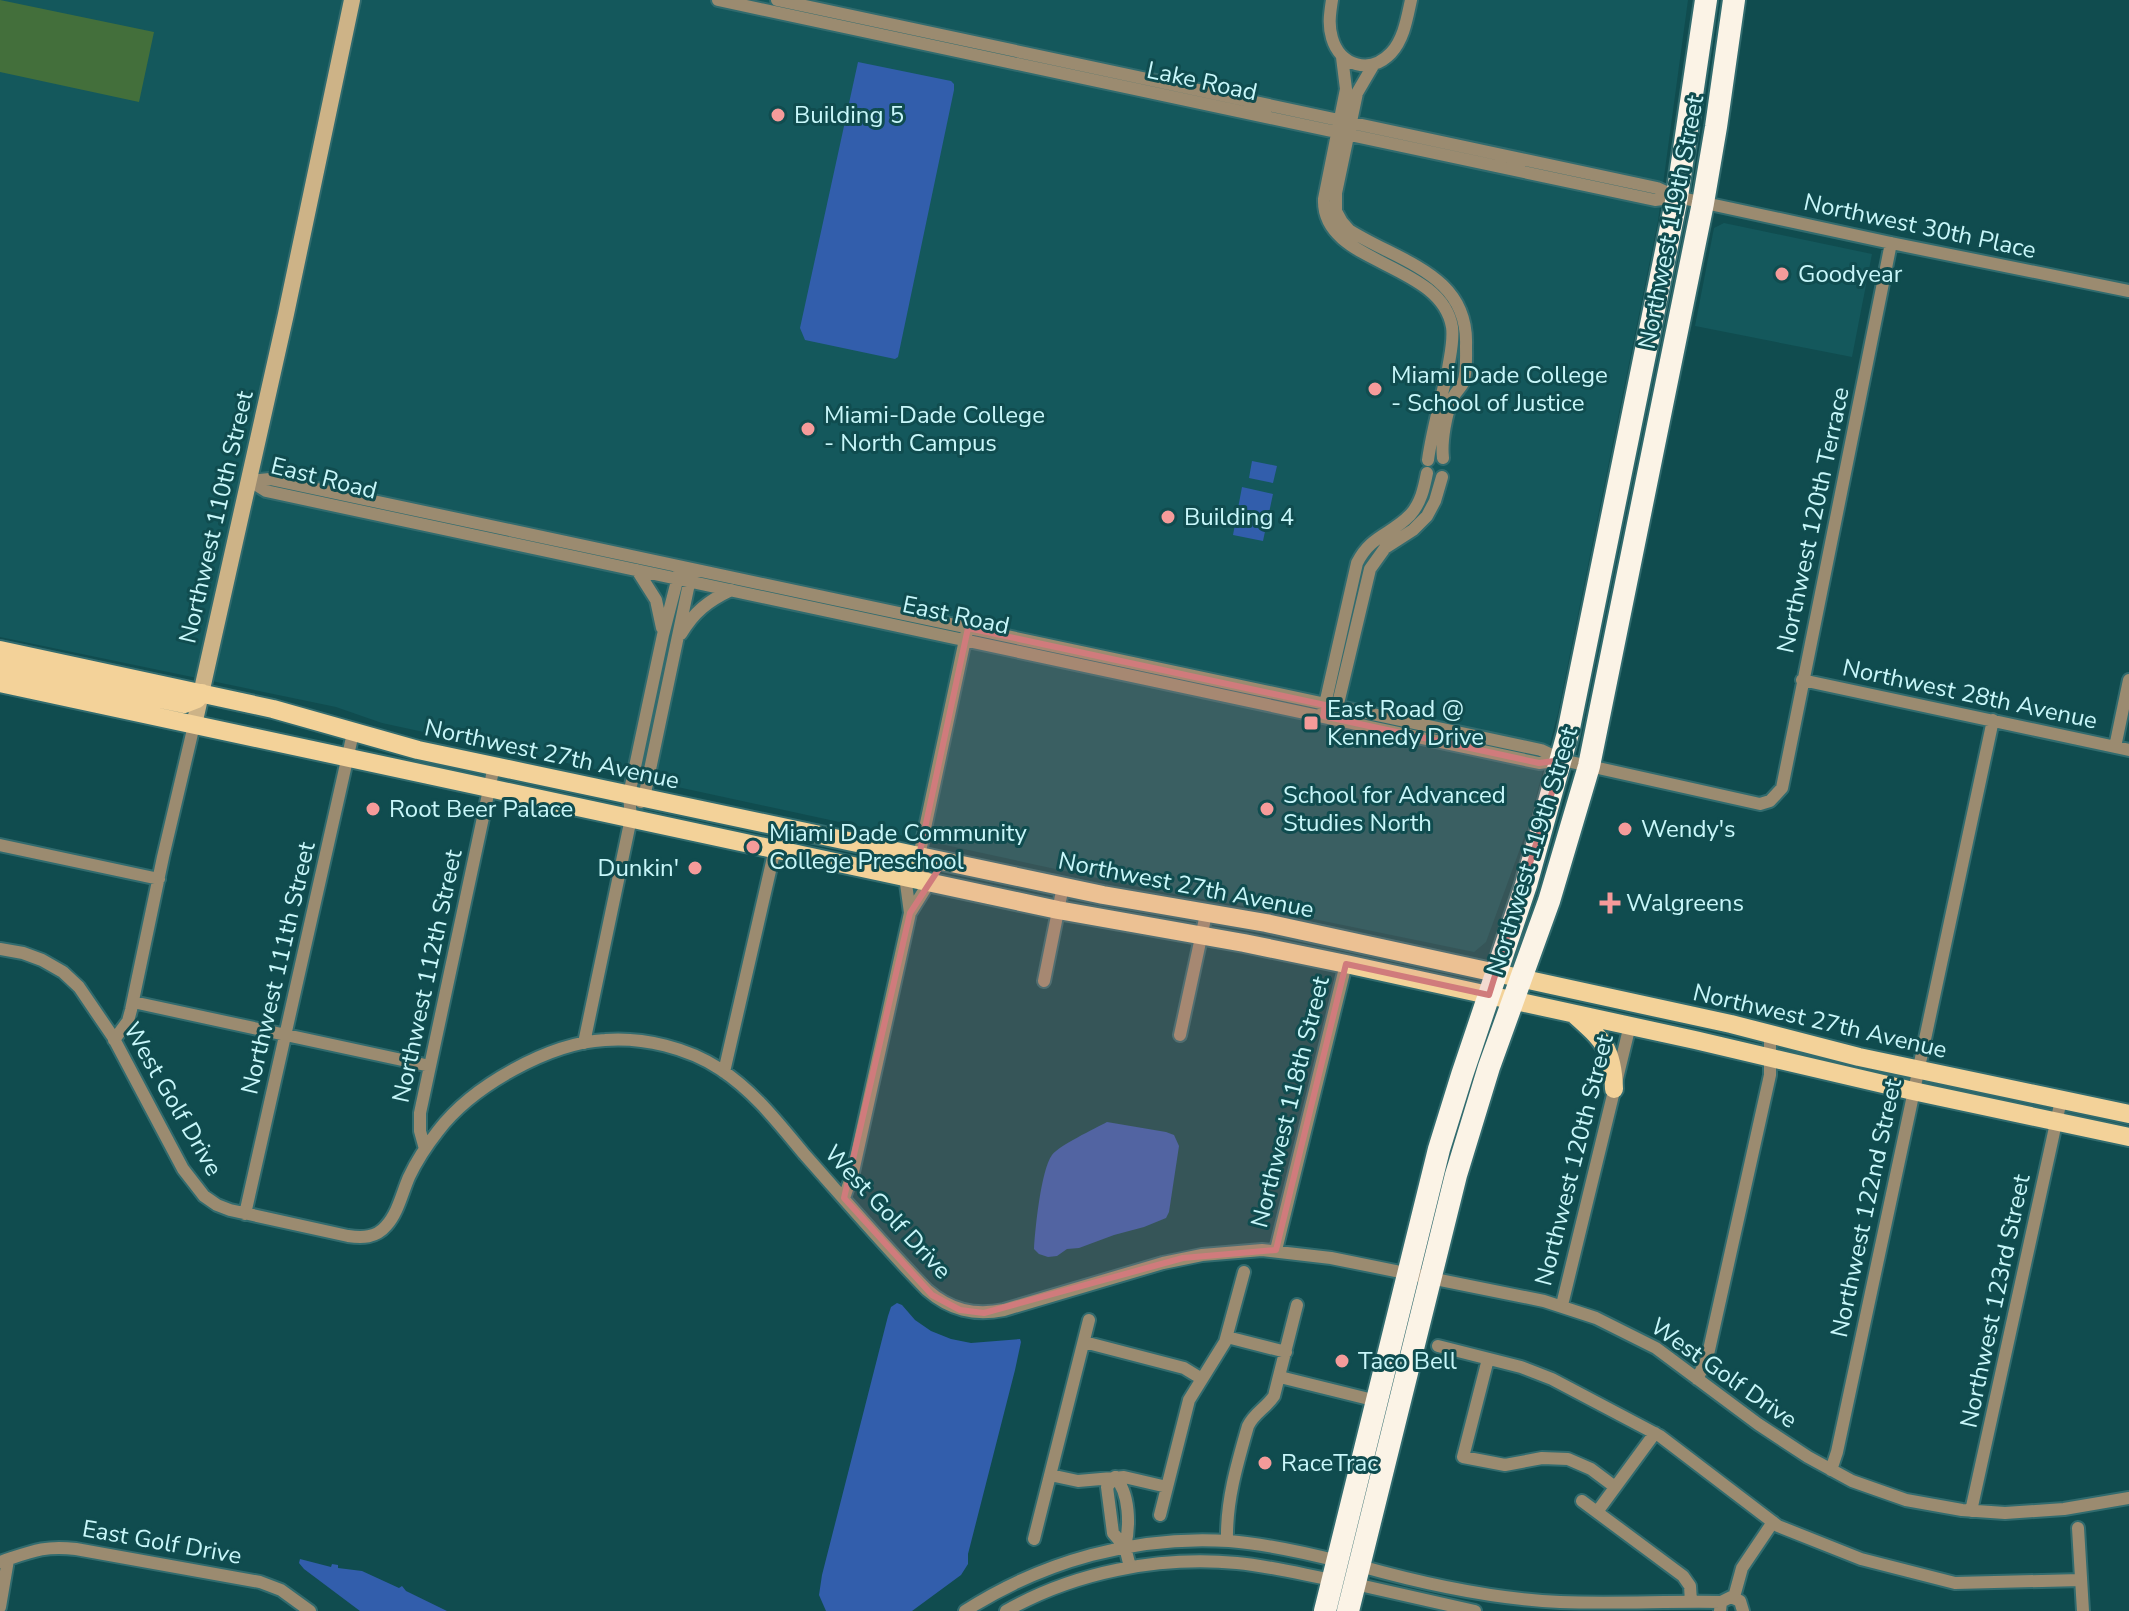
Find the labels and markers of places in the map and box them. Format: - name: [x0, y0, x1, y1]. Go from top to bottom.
- place label: Building 5: [794, 99, 904, 131]
- marker: Building 5: [769, 106, 787, 124]
- place label: Goodyear: [1798, 258, 1903, 290]
- marker: Goodyear: [1773, 265, 1791, 283]
- place label: Miami Dade College - School of Justice: [1391, 359, 1608, 419]
- marker: Miami Dade College - School of Justice: [1366, 380, 1384, 398]
- place label: Miami-Dade College - North Campus: [824, 399, 1045, 459]
- marker: Miami-Dade College - North Campus: [799, 420, 817, 438]
- place label: Building 4: [1184, 501, 1294, 533]
- marker: Building 4: [1159, 508, 1177, 526]
- place label: East Road @ Kennedy Drive: [1327, 693, 1484, 753]
- marker: East Road @ Kennedy Drive: [1302, 714, 1320, 732]
- place label: School for Advanced Studies North: [1283, 779, 1506, 839]
- place label: Root Beer Palace: [389, 793, 573, 825]
- marker: Root Beer Palace: [364, 800, 382, 818]
- marker: School for Advanced Studies North: [1258, 800, 1276, 818]
- place label: Wendy's: [1641, 813, 1736, 845]
- place label: Miami Dade Community College Preschool: [769, 817, 1028, 877]
- marker: Wendy's: [1616, 820, 1634, 838]
- marker: Miami Dade Community College Preschool: [744, 838, 762, 856]
- place label: Dunkin': [598, 852, 679, 884]
- marker: Dunkin': [686, 859, 704, 877]
- place label: Walgreens: [1626, 887, 1744, 919]
- marker: Walgreens: [1601, 894, 1619, 912]
- place label: Taco Bell: [1358, 1345, 1457, 1377]
- marker: Taco Bell: [1333, 1352, 1351, 1370]
- place label: RaceTrac: [1281, 1447, 1378, 1479]
- marker: RaceTrac: [1256, 1454, 1274, 1472]

